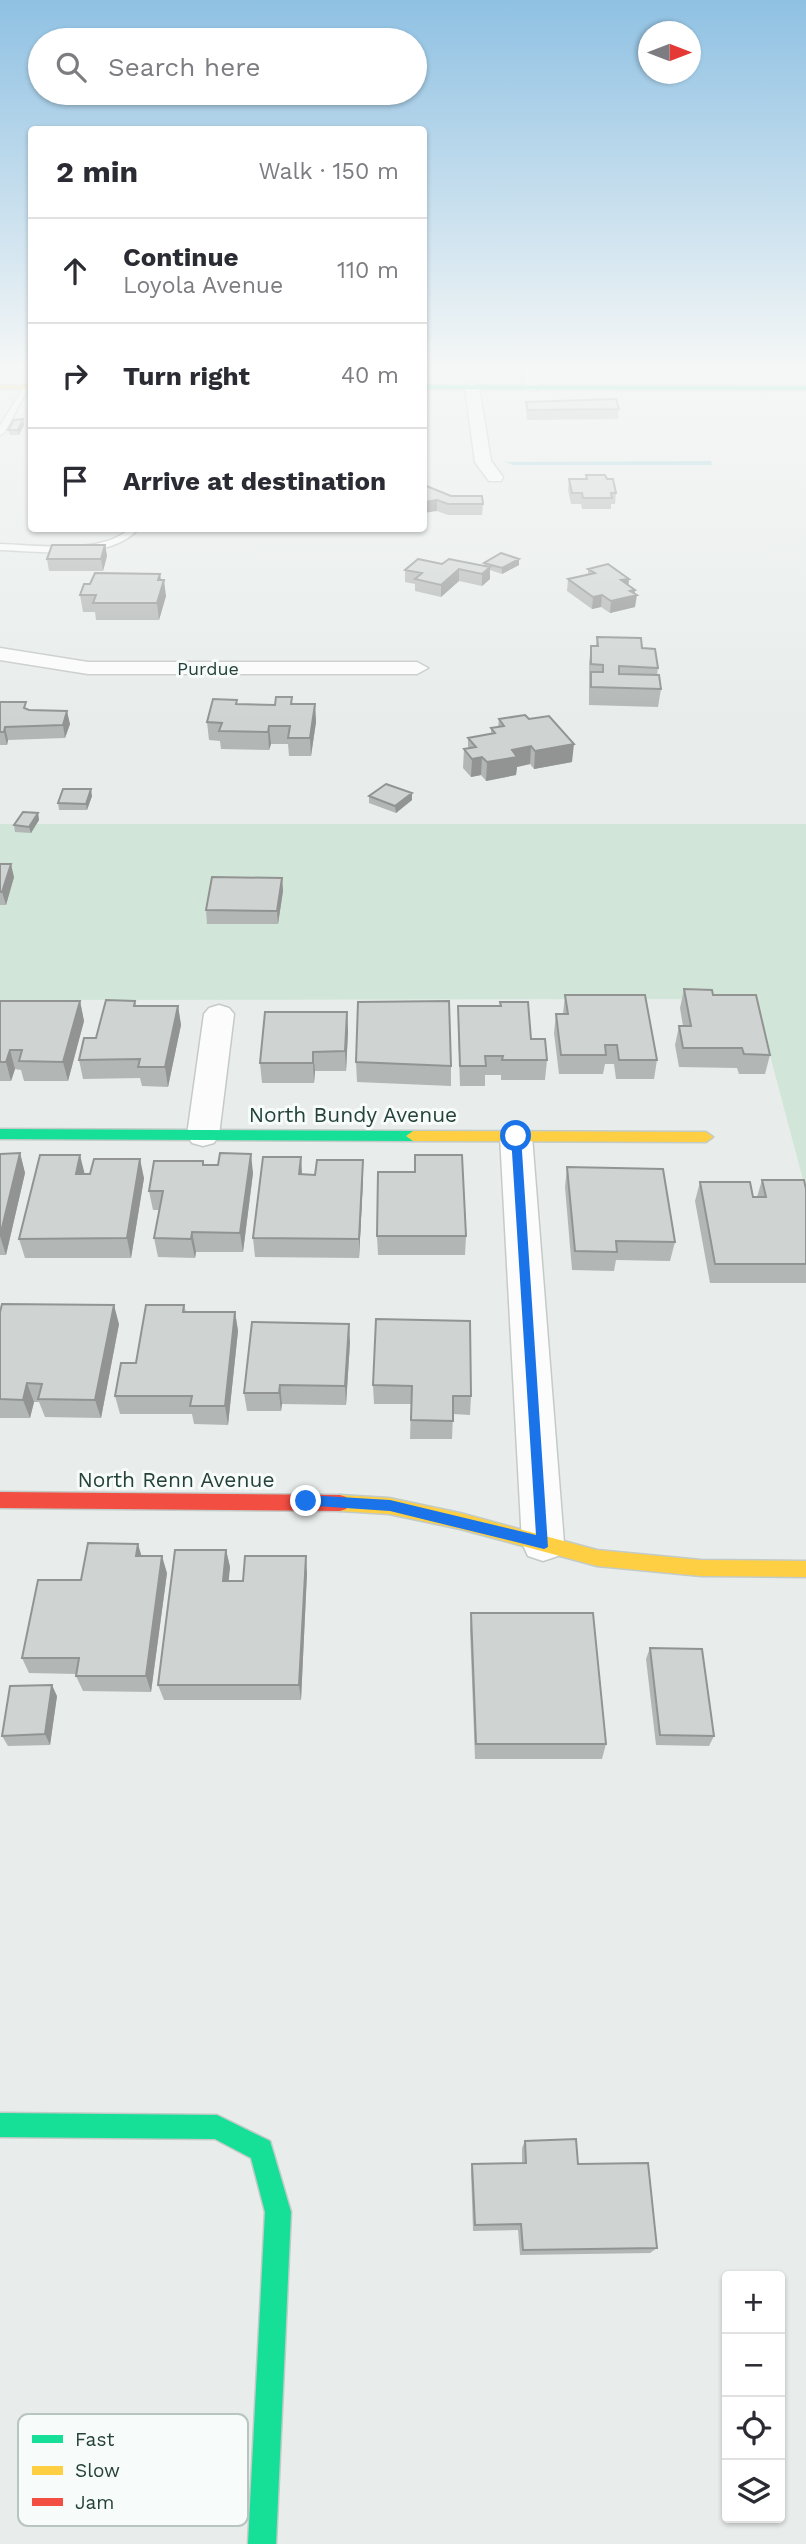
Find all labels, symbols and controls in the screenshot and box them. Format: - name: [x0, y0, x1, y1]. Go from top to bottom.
- north arrow: [638, 21, 701, 84]
- search box: [28, 28, 427, 105]
- icon: search: [52, 48, 90, 86]
- text: Search here: [108, 52, 260, 82]
- text: 2 min: [56, 154, 138, 189]
- text: Walk · 150 m: [258, 158, 399, 185]
- text: Continue: [123, 242, 239, 272]
- icon: ahead: [56, 252, 94, 290]
- text: 110 m: [337, 257, 399, 284]
- text: Loyola Avenue: [123, 272, 283, 299]
- icon: right: [56, 357, 94, 395]
- text: Turn right: [123, 361, 250, 391]
- text: 40 m: [341, 362, 399, 389]
- icon: arrive: [56, 462, 94, 500]
- text: Arrive at destination: [123, 466, 386, 496]
- street label: Purdue: [177, 658, 239, 679]
- street label: North Bundy Avenue: [249, 1102, 457, 1127]
- route start: [500, 1120, 531, 1151]
- street label: North Renn Avenue: [77, 1467, 275, 1492]
- route end: [290, 1485, 321, 1516]
- map controls: [722, 2271, 785, 2523]
- button: +: [722, 2271, 785, 2334]
- button: −: [722, 2334, 785, 2397]
- button: locate: [722, 2397, 785, 2460]
- legend: [18, 2414, 248, 2526]
- text: Fast: [75, 2428, 114, 2451]
- text: Slow: [75, 2459, 120, 2482]
- button: layers: [722, 2460, 785, 2523]
- text: Jam: [75, 2491, 114, 2514]

